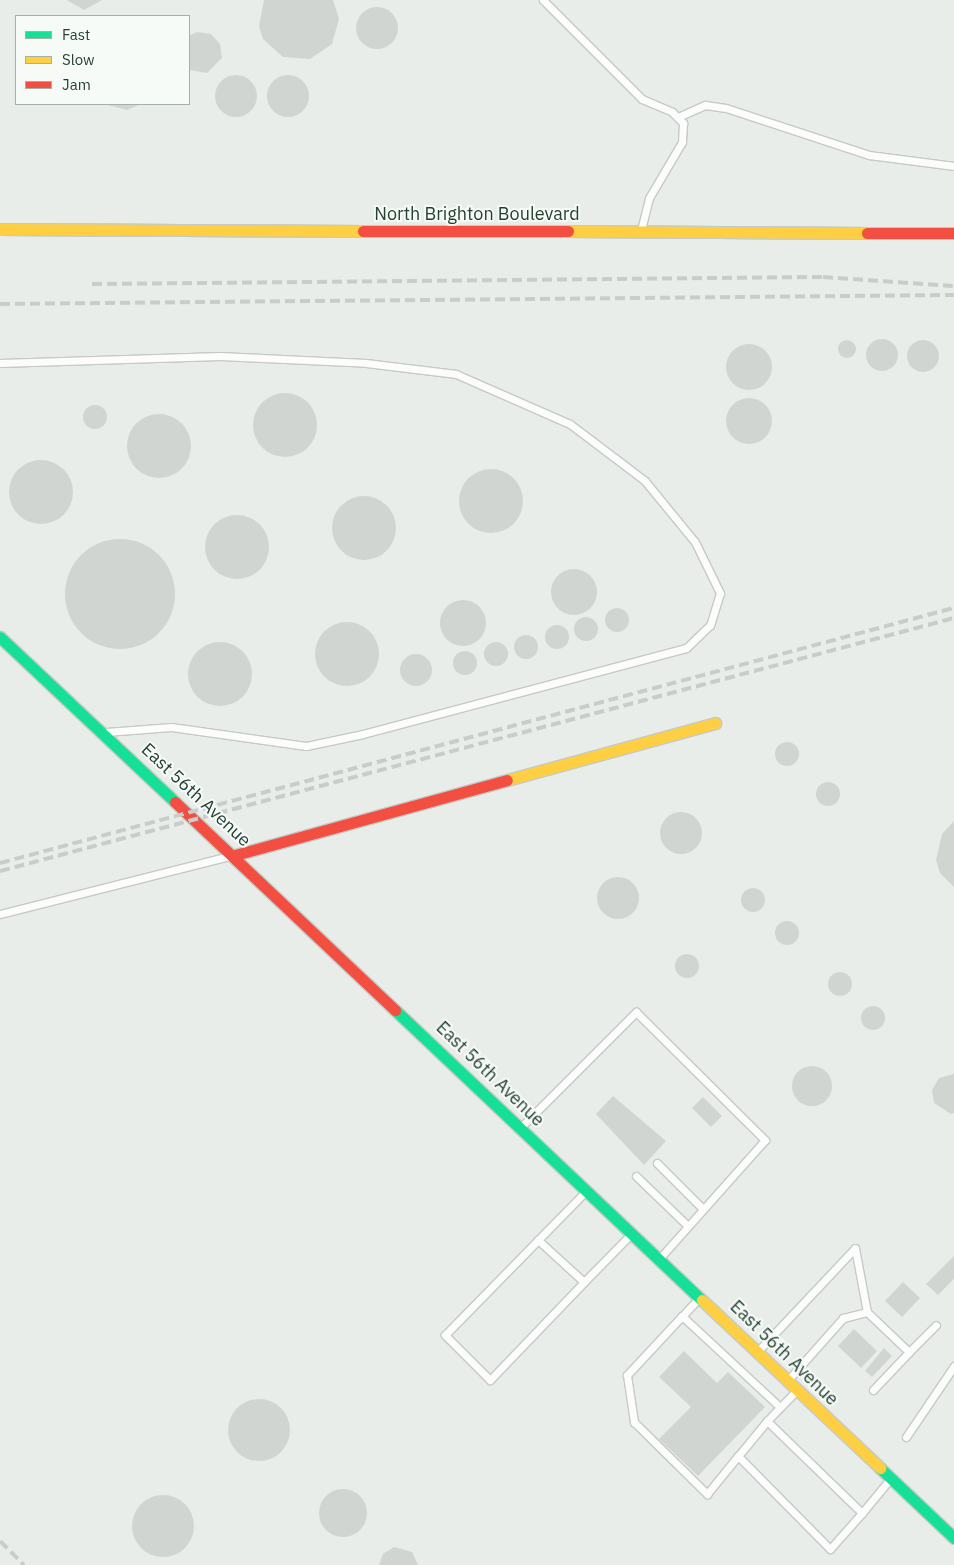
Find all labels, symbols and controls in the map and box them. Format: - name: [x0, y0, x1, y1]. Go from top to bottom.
- legend: [15, 15, 190, 105]
- text: Fast: [62, 25, 90, 44]
- text: Slow: [62, 50, 95, 69]
- text: Jam: [62, 75, 91, 94]
- street label: North Brighton Boulevard: [374, 203, 580, 225]
- street label: East 56th Avenue: [137, 739, 255, 851]
- street label: East 56th Avenue: [431, 1017, 549, 1131]
- street label: East 56th Avenue: [725, 1296, 843, 1410]

